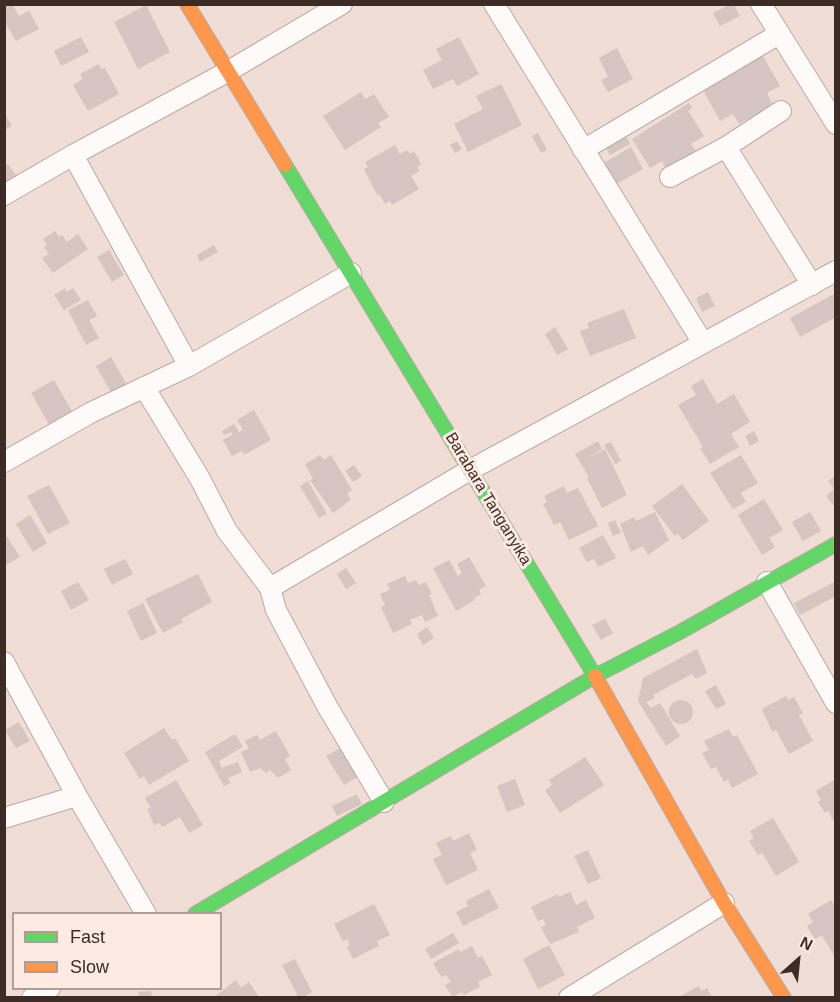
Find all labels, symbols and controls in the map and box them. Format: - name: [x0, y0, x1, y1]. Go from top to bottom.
- street label: Barabara Tanganyika: [441, 429, 535, 569]
- legend: [12, 912, 222, 990]
- text: Fast: [70, 927, 105, 947]
- north arrow: [768, 930, 828, 990]
- text: N: [797, 933, 815, 954]
- text: Slow: [70, 957, 109, 977]

